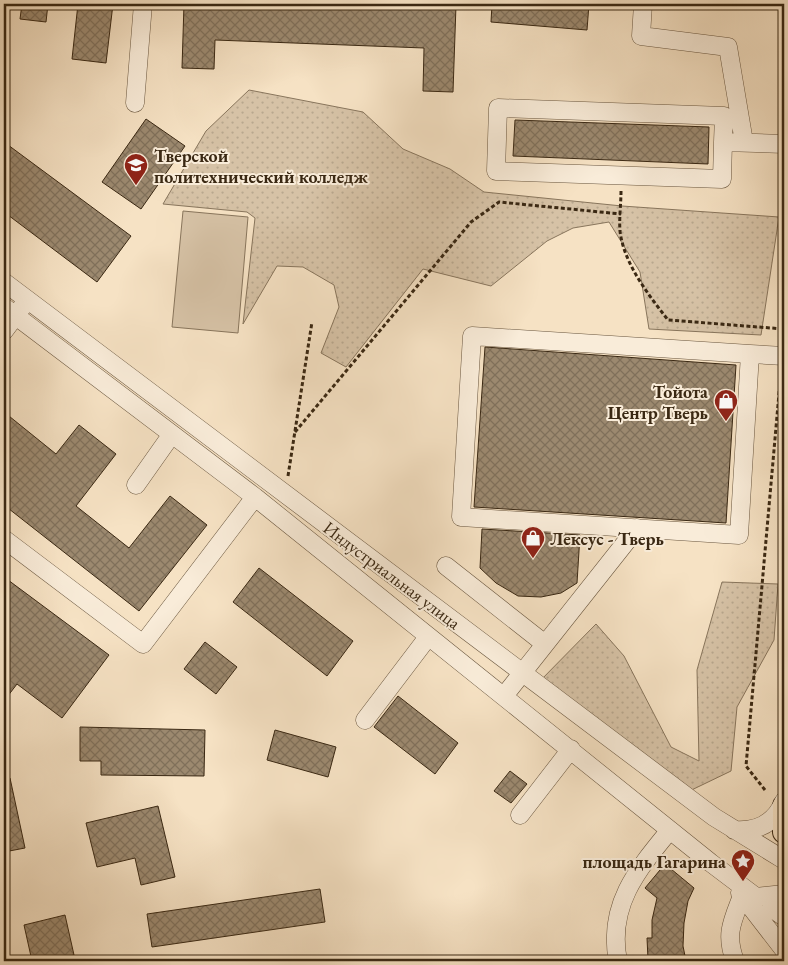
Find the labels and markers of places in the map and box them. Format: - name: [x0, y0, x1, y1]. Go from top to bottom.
- place label: Тверской политехнический колледж: [154, 144, 368, 188]
- school or university icon: Тверской политехнический колледж: [123, 152, 149, 186]
- place label: Тойота Центр Тверь: [608, 380, 708, 424]
- shop icon: Тойота Центр Тверь: [713, 388, 739, 422]
- shop icon: Лексус - Тверь: [520, 525, 546, 559]
- place label: Лексус - Тверь: [550, 527, 664, 550]
- place icon: площадь Гагарина: [730, 848, 756, 882]
- place label: площадь Гагарина: [582, 850, 726, 873]

